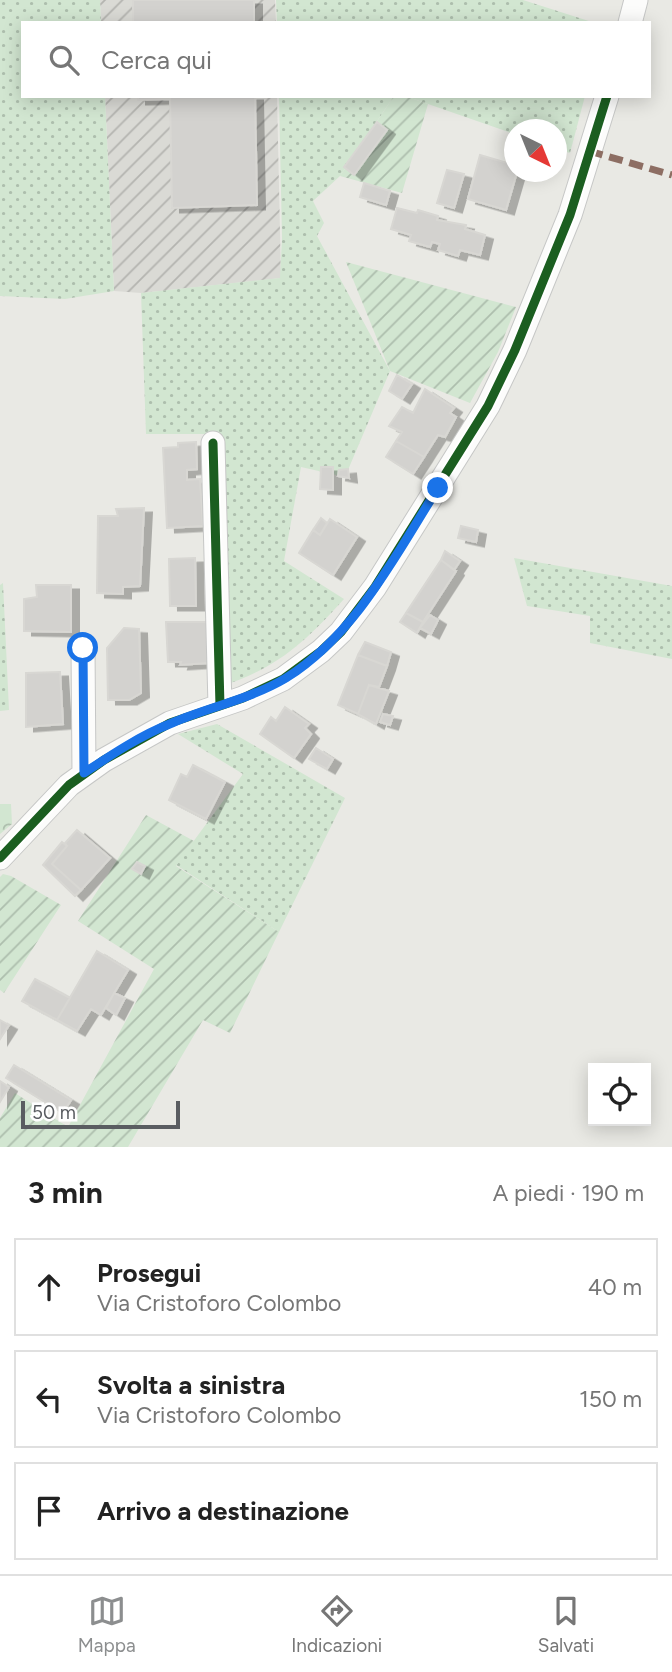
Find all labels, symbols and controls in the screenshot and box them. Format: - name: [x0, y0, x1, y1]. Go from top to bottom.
- search box: [21, 21, 651, 98]
- icon: search: [45, 41, 83, 79]
- text: Cerca qui: [101, 44, 212, 76]
- north arrow: [504, 119, 567, 182]
- route end: [422, 472, 453, 503]
- route start: [67, 632, 98, 663]
- map controls: [588, 1063, 651, 1126]
- button: locate: [588, 1063, 651, 1126]
- scale bar: [21, 1098, 180, 1130]
- text: 50 m: [32, 1101, 76, 1124]
- text: 3 min: [28, 1174, 103, 1211]
- text: A piedi · 190 m: [493, 1179, 644, 1207]
- text: Prosegui: [97, 1257, 201, 1289]
- icon: ahead: [30, 1268, 68, 1306]
- text: 40 m: [588, 1273, 642, 1301]
- text: Via Cristoforo Colombo: [97, 1289, 341, 1317]
- text: Svolta a sinistra: [97, 1369, 285, 1401]
- icon: left: [30, 1380, 68, 1418]
- text: 150 m: [579, 1385, 642, 1413]
- text: Via Cristoforo Colombo: [97, 1401, 341, 1429]
- icon: arrive: [30, 1492, 68, 1530]
- text: Arrivo a destinazione: [97, 1495, 349, 1527]
- tab: Mappa: [78, 1592, 136, 1657]
- tab: Indicazioni: [291, 1592, 382, 1657]
- tab: Salvati: [538, 1592, 594, 1657]

